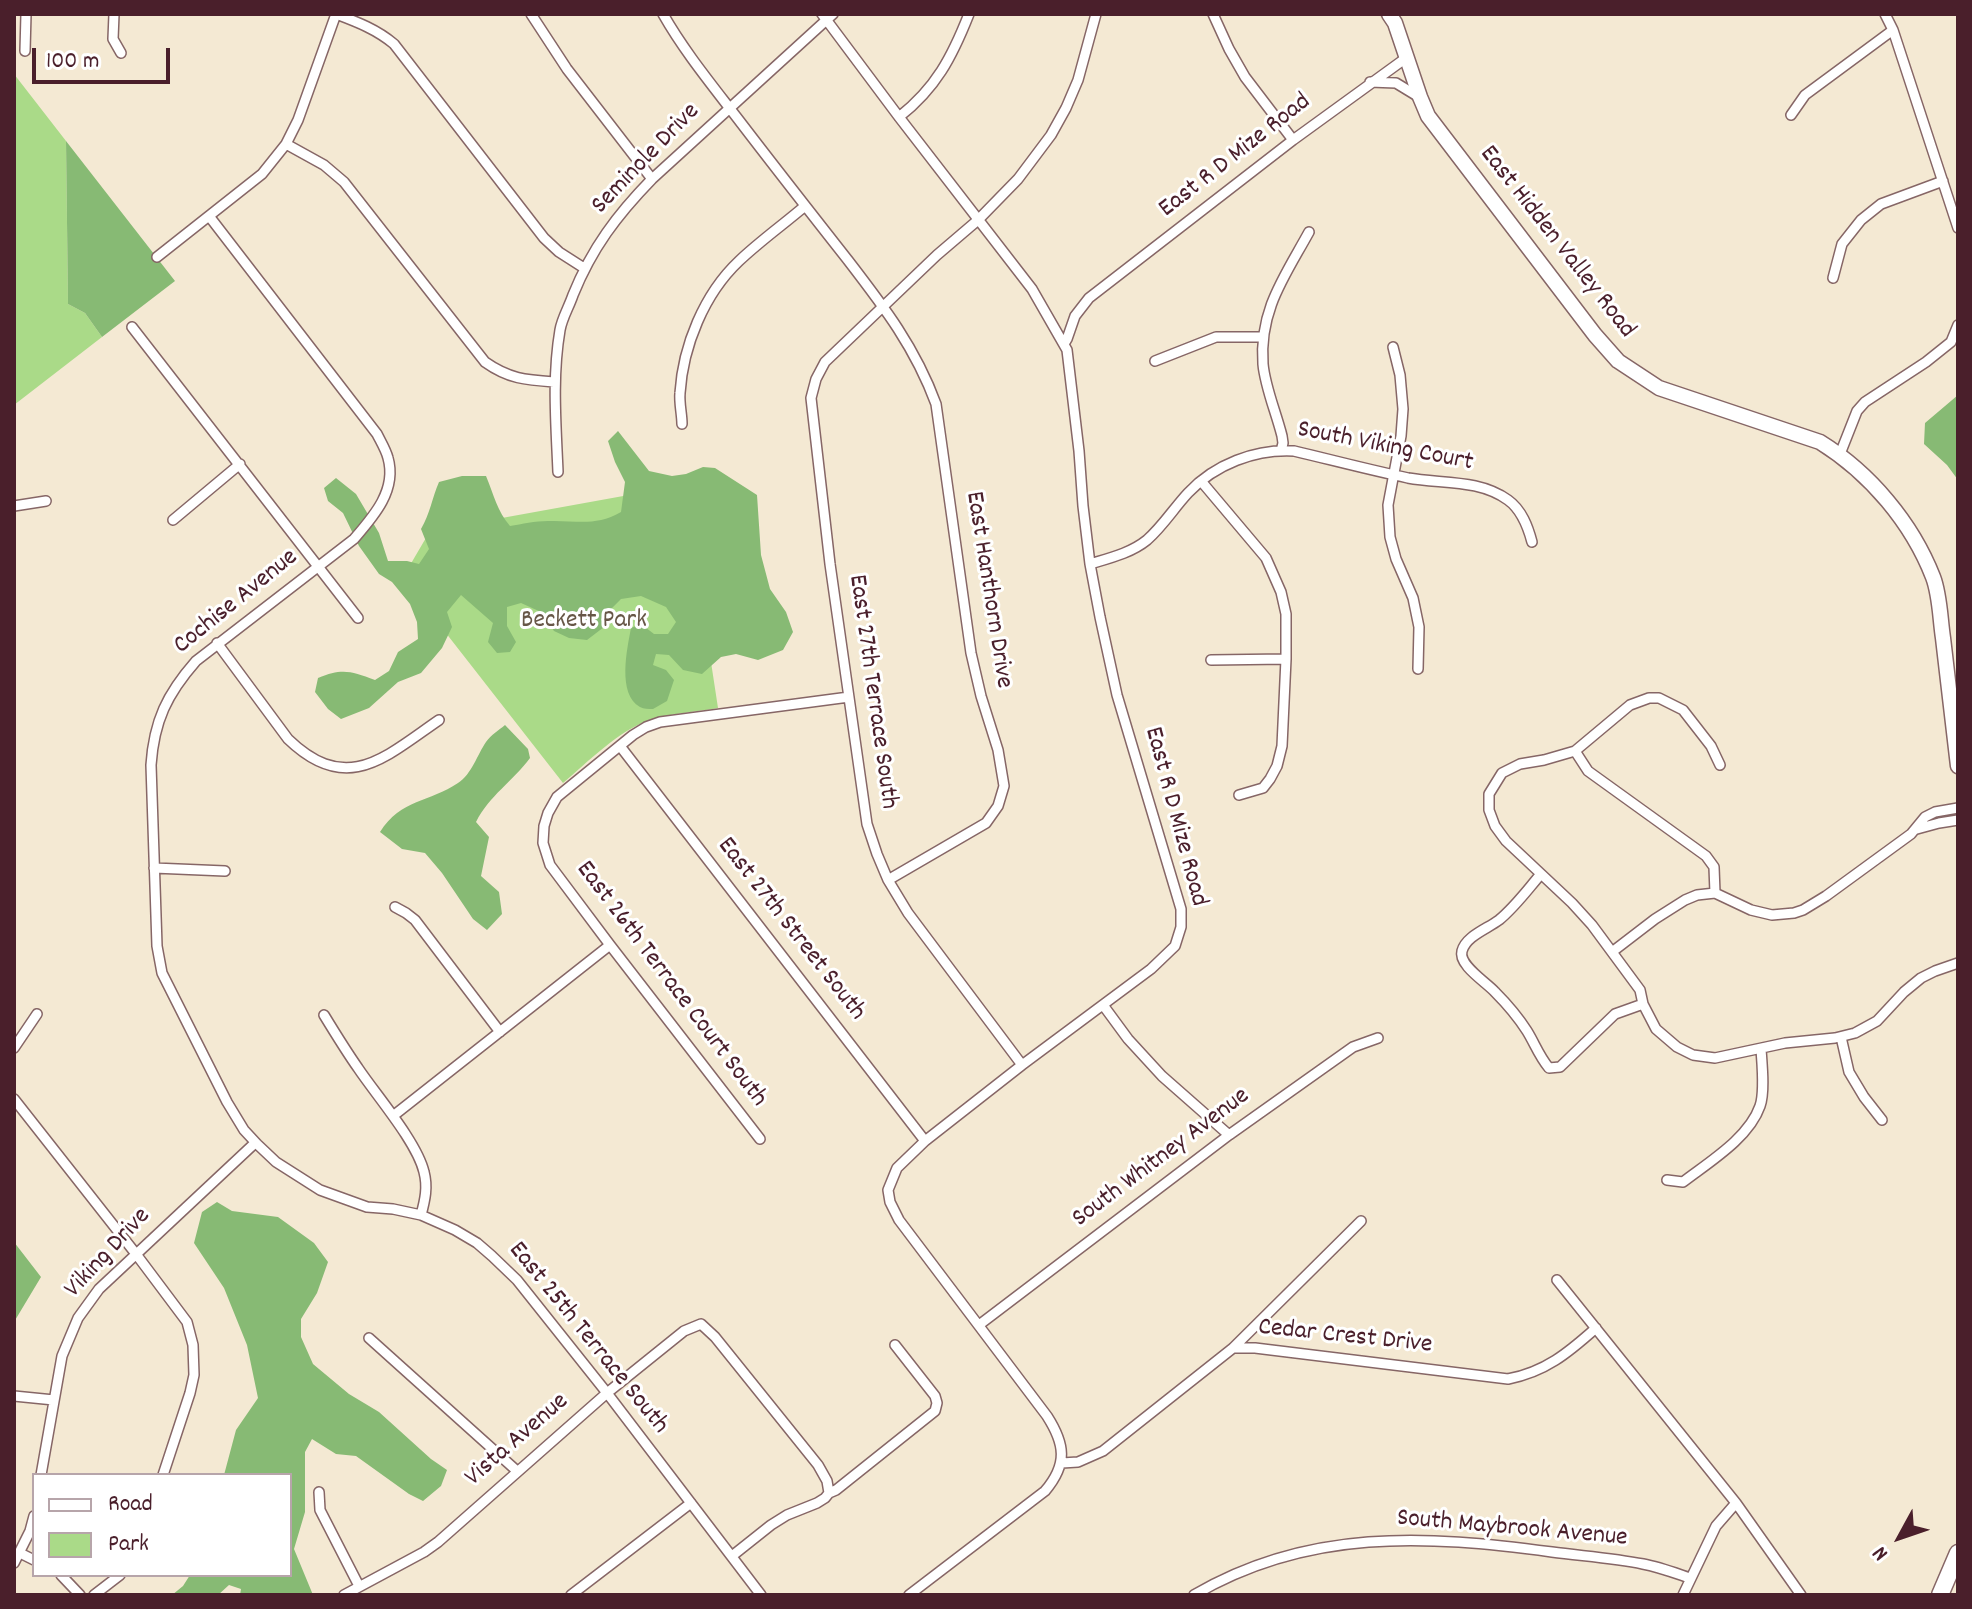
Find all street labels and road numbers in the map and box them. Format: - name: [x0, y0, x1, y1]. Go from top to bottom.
- street label: East R D Mize Road: [1154, 88, 1318, 226]
- street label: Seminole Drive: [586, 98, 708, 222]
- street label: East Hidden Valley Road: [1471, 140, 1641, 346]
- street label: South Viking Court: [1294, 416, 1476, 480]
- street label: East Hanthorn Drive: [956, 489, 1018, 691]
- street label: Cochise Avenue: [169, 543, 305, 663]
- street label: East 27th Terrace South: [839, 573, 903, 811]
- street label: East R D Mize Road: [1135, 724, 1213, 910]
- street label: East 27th Street South: [709, 832, 871, 1028]
- street label: East 26th Terrace Court South: [567, 856, 773, 1114]
- street label: South Whitney Avenue: [1067, 1082, 1257, 1236]
- street label: Viking Drive: [59, 1202, 159, 1306]
- street label: East 25th Terrace South: [500, 1237, 674, 1441]
- street label: Cedar Crest Drive: [1256, 1313, 1434, 1363]
- street label: Vista Avenue: [460, 1388, 576, 1494]
- street label: South Maybrook Avenue: [1395, 1504, 1629, 1556]

